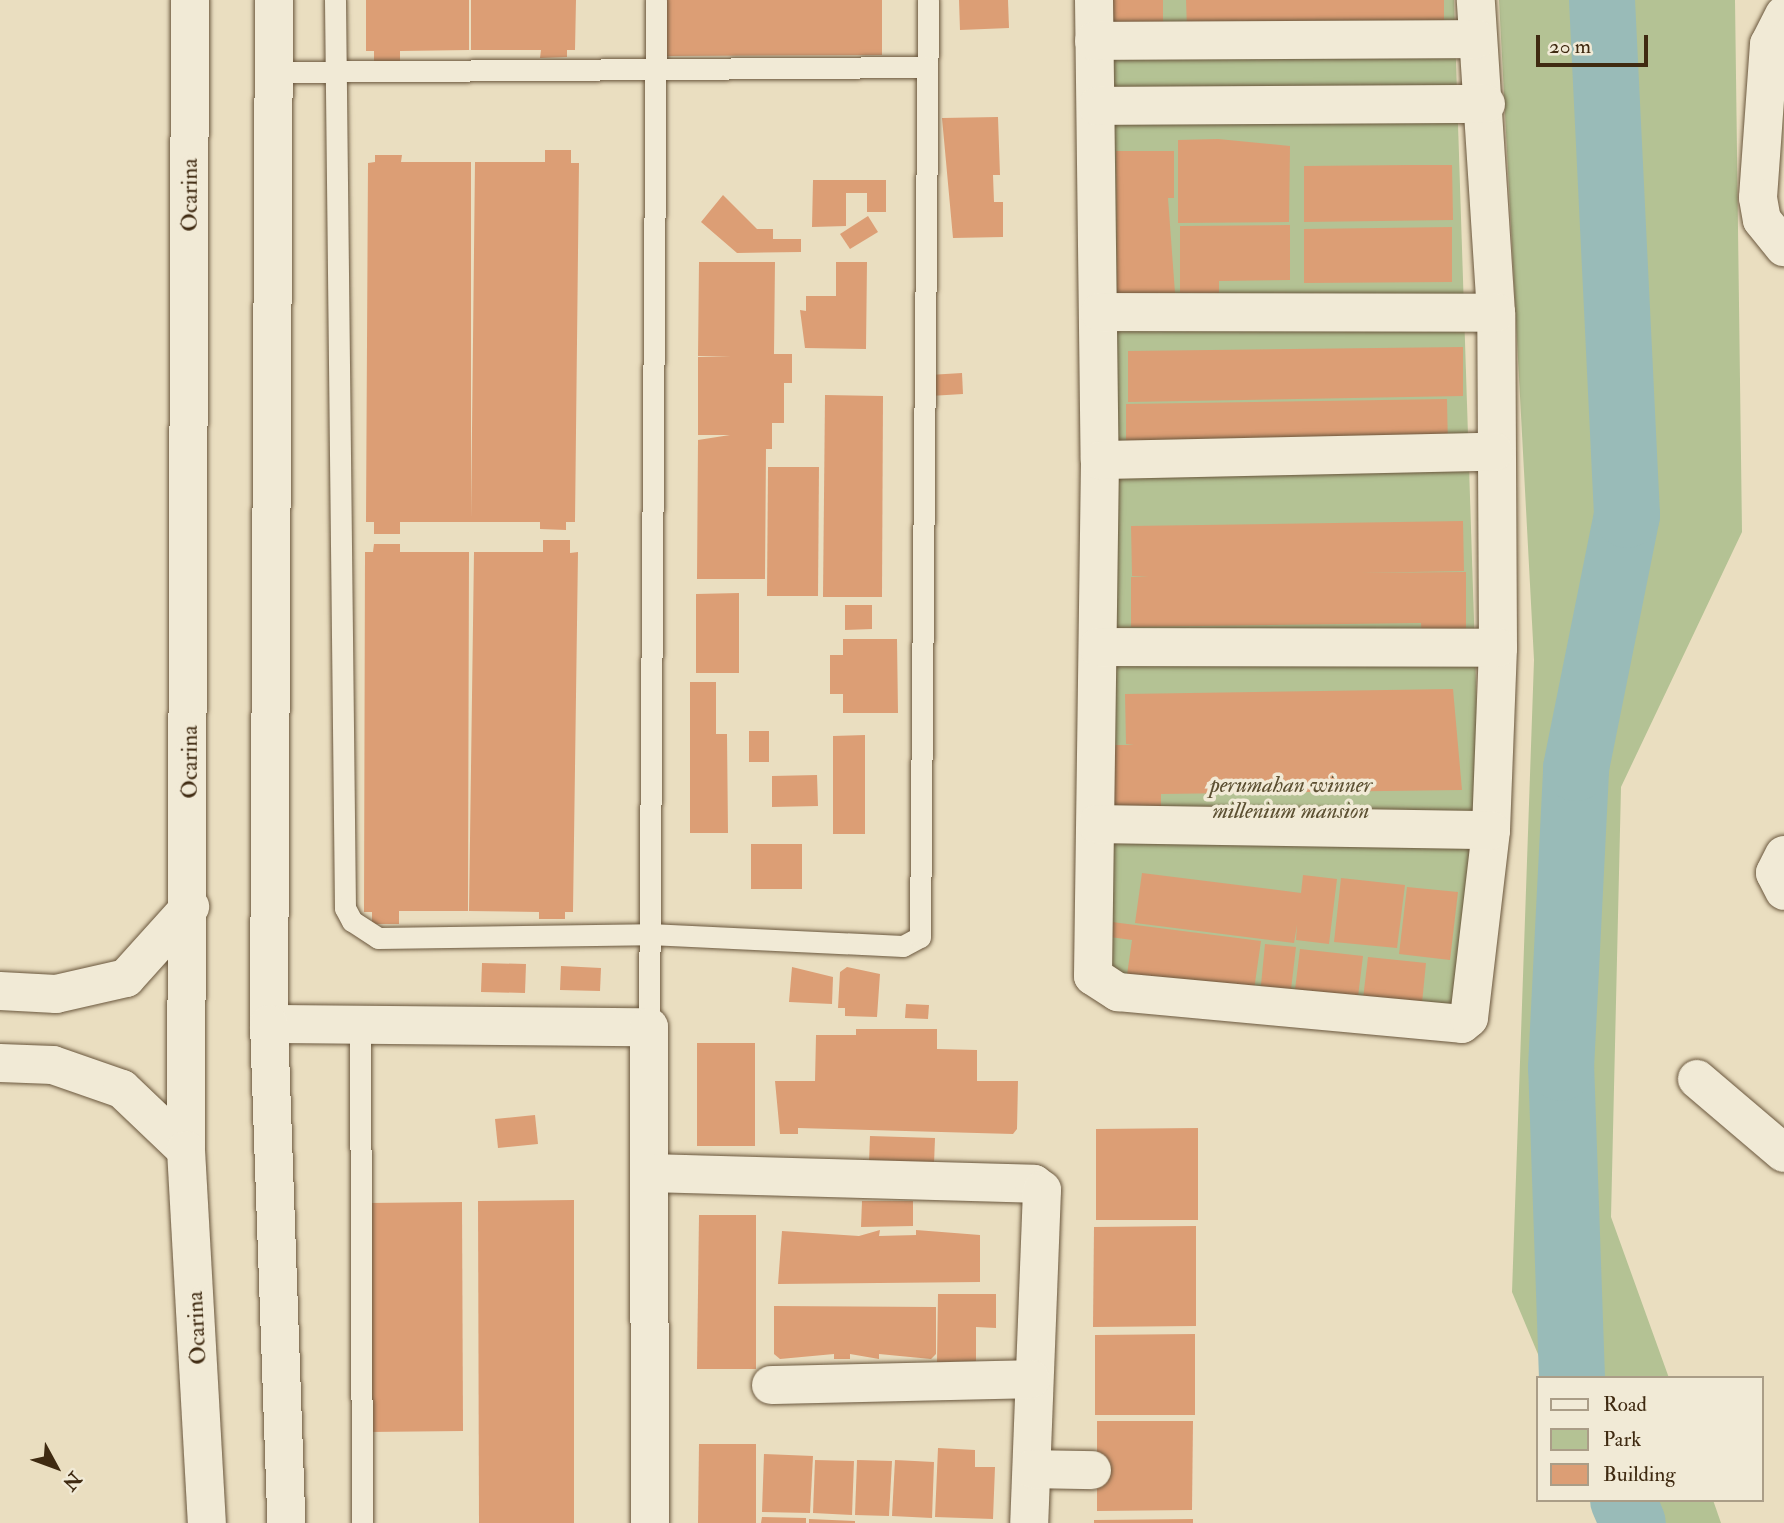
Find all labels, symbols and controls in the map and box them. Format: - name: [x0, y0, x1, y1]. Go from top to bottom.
- scale bar: [1539, 21, 1651, 65]
- text: 20 m: [1549, 33, 1591, 60]
- street label: Ocarina: [176, 158, 204, 232]
- street label: Ocarina: [176, 725, 204, 799]
- park label: perumahan winner millenium mansion: [1210, 771, 1372, 825]
- street label: Ocarina: [181, 1291, 213, 1365]
- legend: [1536, 1376, 1763, 1502]
- text: Road: [1603, 1391, 1647, 1418]
- text: Park: [1603, 1426, 1641, 1453]
- north arrow: [21, 1432, 91, 1502]
- text: Building: [1603, 1461, 1676, 1488]
- text: N: [57, 1466, 86, 1495]

